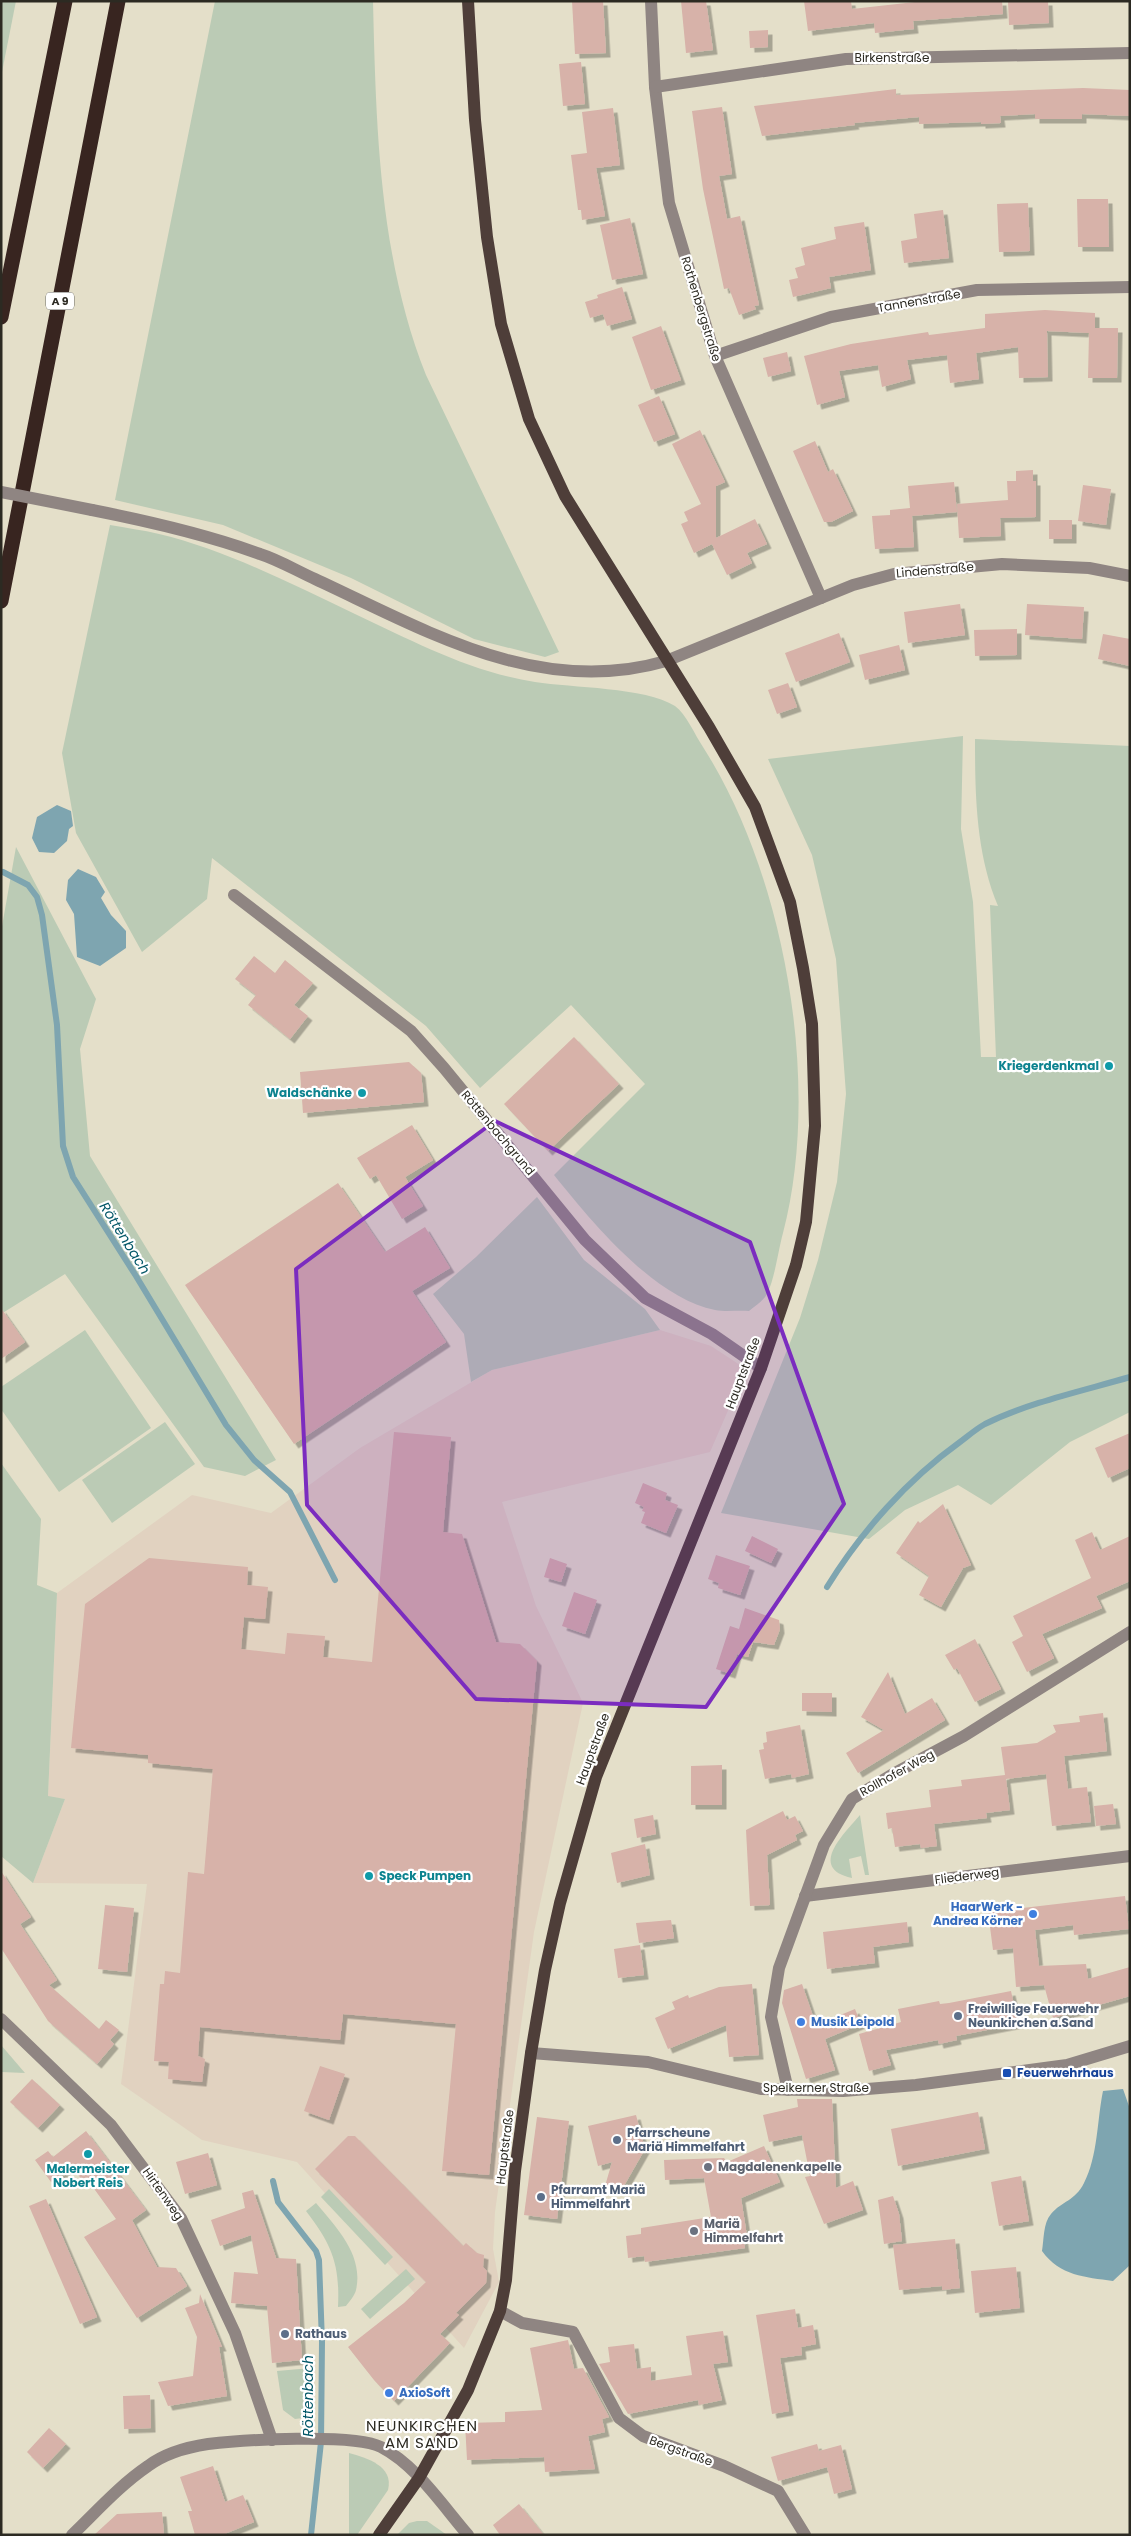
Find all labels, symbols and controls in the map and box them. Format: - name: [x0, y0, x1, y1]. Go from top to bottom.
- street label: Birkenstraße: [855, 49, 929, 66]
- street label: Rothenbergstraße: [677, 254, 726, 364]
- street label: Tannenstraße: [876, 285, 962, 316]
- road number: A 9: [46, 292, 74, 310]
- street label: Lindenstraße: [895, 558, 974, 581]
- place label: Kriegerdenkmal: [998, 1057, 1099, 1074]
- marker: Kriegerdenkmal: [1103, 1060, 1115, 1072]
- place label: Waldschänke: [266, 1084, 353, 1101]
- marker: Waldschänke: [356, 1087, 368, 1099]
- street label: Röttenbachgrund: [458, 1087, 539, 1179]
- water label: Röttenbach: [95, 1198, 155, 1278]
- street label: Hauptstraße: [721, 1335, 764, 1411]
- street label: Hauptstraße: [572, 1710, 613, 1787]
- street label: Rollhofer Weg: [857, 1745, 937, 1800]
- street label: Fliederweg: [934, 1863, 1000, 1888]
- place label: Speck Pumpen: [379, 1867, 471, 1884]
- marker: Speck Pumpen: [363, 1870, 375, 1882]
- place label: HaarWerk - Andrea Körner: [933, 1898, 1023, 1929]
- marker: HaarWerk - Andrea Körner: [1027, 1908, 1039, 1920]
- place label: Freiwillige Feuerwehr Neunkirchen a.Sand: [968, 2000, 1099, 2031]
- marker: Freiwillige Feuerwehr Neunkirchen a.Sand: [952, 2010, 964, 2022]
- place label: Musik Leipold: [811, 2013, 894, 2030]
- marker: Musik Leipold: [795, 2016, 807, 2028]
- place label: Feuerwehrhaus: [1017, 2064, 1114, 2081]
- marker: Feuerwehrhaus: [1001, 2067, 1013, 2079]
- street label: Speikerner Straße: [763, 2079, 869, 2096]
- street label: Hauptstraße: [491, 2108, 518, 2185]
- place label: Pfarrscheune Mariä Himmelfahrt: [627, 2124, 745, 2155]
- marker: Pfarrscheune Mariä Himmelfahrt: [611, 2134, 623, 2146]
- marker: Malermeister Nobert Reis: [82, 2148, 94, 2160]
- place label: Magdalenenkapelle: [718, 2158, 842, 2175]
- place label: Malermeister Nobert Reis: [47, 2160, 129, 2191]
- marker: Magdalenenkapelle: [702, 2161, 714, 2173]
- street label: Hirtenweg: [139, 2164, 188, 2223]
- place label: Pfarramt Mariä Himmelfahrt: [551, 2181, 646, 2212]
- marker: Pfarramt Mariä Himmelfahrt: [535, 2191, 547, 2203]
- place label: Mariä Himmelfahrt: [704, 2215, 783, 2246]
- marker: Mariä Himmelfahrt: [688, 2225, 700, 2237]
- place label: Rathaus: [295, 2325, 347, 2342]
- marker: Rathaus: [279, 2328, 291, 2340]
- water label: Röttenbach: [298, 2355, 318, 2437]
- place label: AxioSoft: [399, 2384, 450, 2401]
- marker: AxioSoft: [383, 2387, 395, 2399]
- district label: NEUNKIRCHEN AM SAND: [366, 2415, 478, 2453]
- street label: Bergstraße: [647, 2431, 715, 2470]

